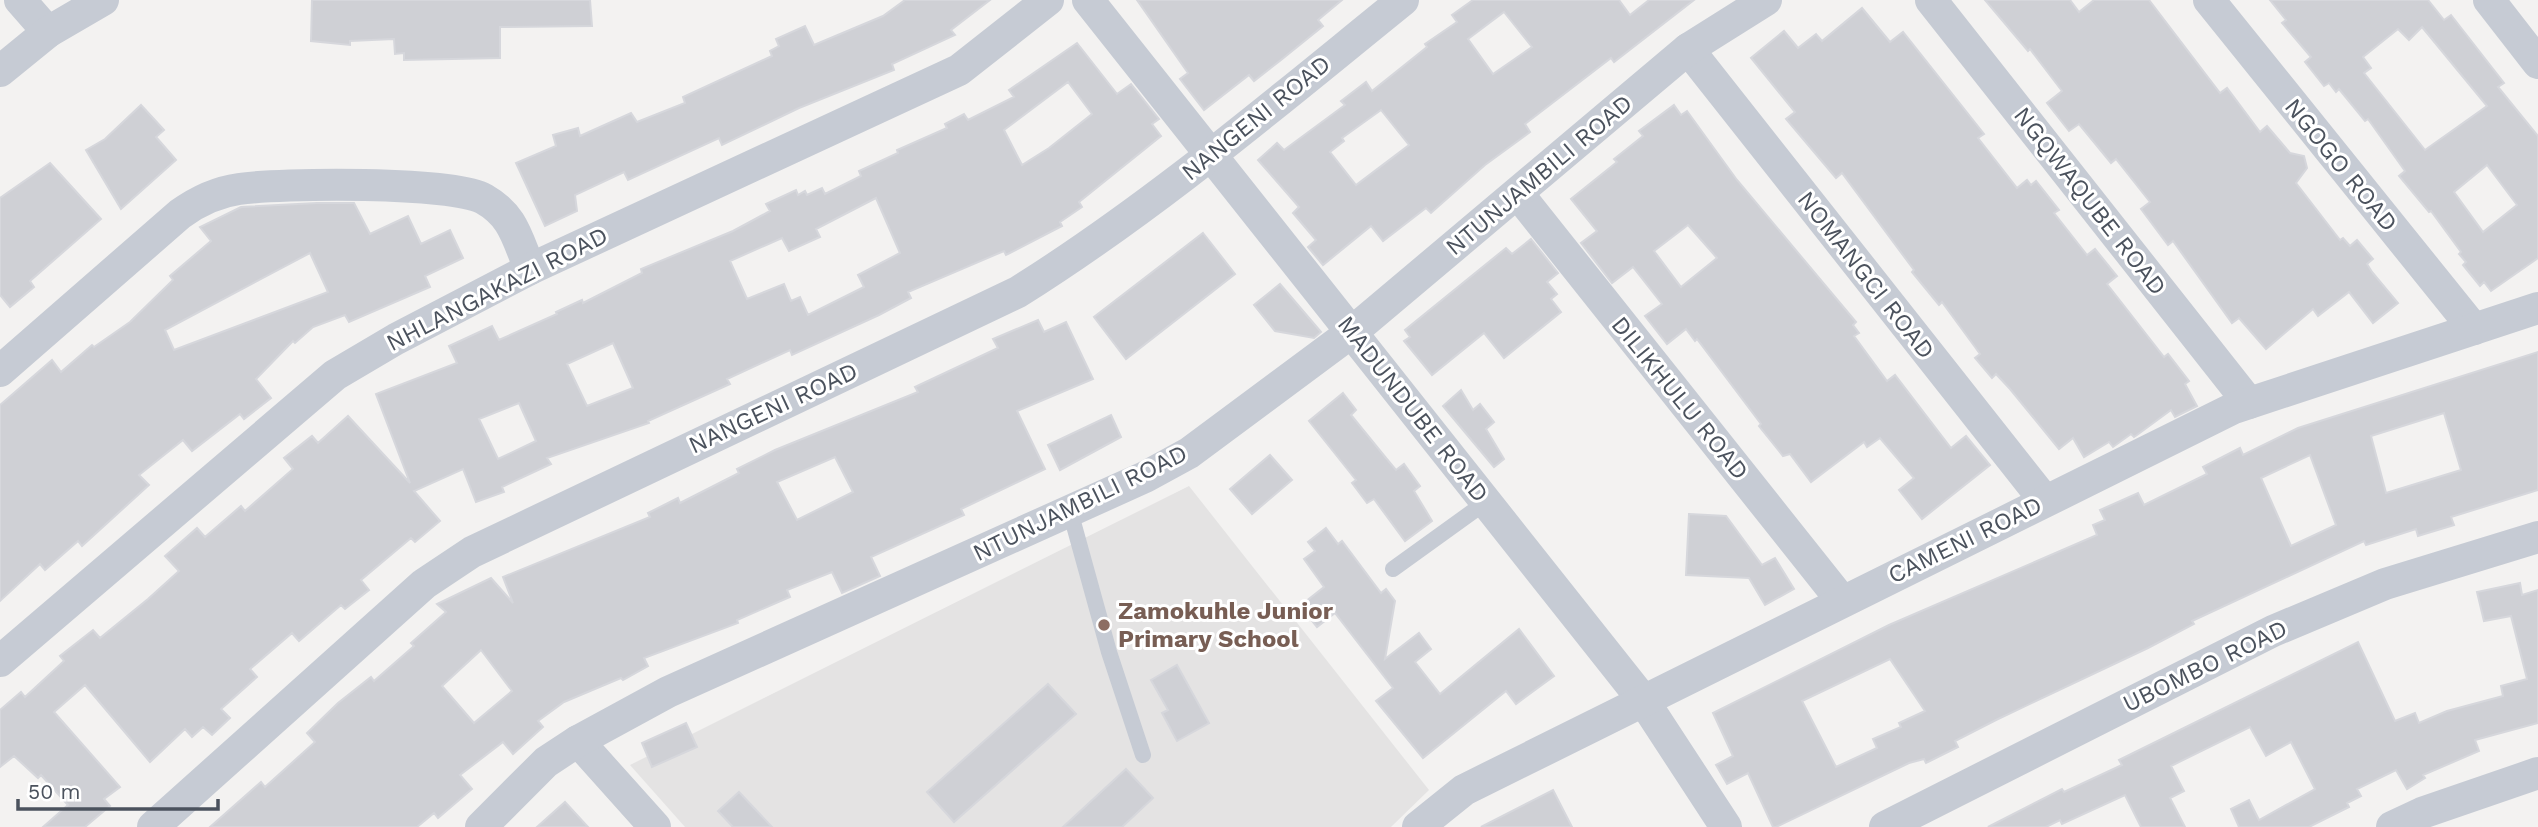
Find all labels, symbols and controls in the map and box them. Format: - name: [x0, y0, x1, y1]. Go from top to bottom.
- street label: NANGENI ROAD: [1176, 50, 1336, 186]
- street label: NTUNJAMBILI ROAD: [1440, 89, 1638, 261]
- street label: NGOGO ROAD: [2279, 93, 2403, 237]
- street label: NGQWAQUBE ROAD: [2008, 101, 2172, 301]
- street label: NOMANGCI ROAD: [1792, 186, 1940, 364]
- street label: NHLANGAKAZI ROAD: [382, 221, 612, 357]
- street label: MADUNDUBE ROAD: [1332, 311, 1494, 507]
- street label: DILIKHULU ROAD: [1606, 311, 1754, 485]
- street label: NANGENI ROAD: [684, 357, 862, 459]
- street label: NTUNJAMBILI ROAD: [968, 439, 1192, 567]
- street label: CAMENI ROAD: [1884, 491, 2046, 589]
- place label: Zamokuhle Junior Primary School: [1118, 597, 1334, 653]
- street label: UBOMBO ROAD: [2118, 614, 2292, 718]
- marker: Zamokuhle Junior Primary School: [1096, 617, 1112, 633]
- scale bar: [18, 768, 217, 812]
- text: 50 m: [28, 779, 80, 804]

